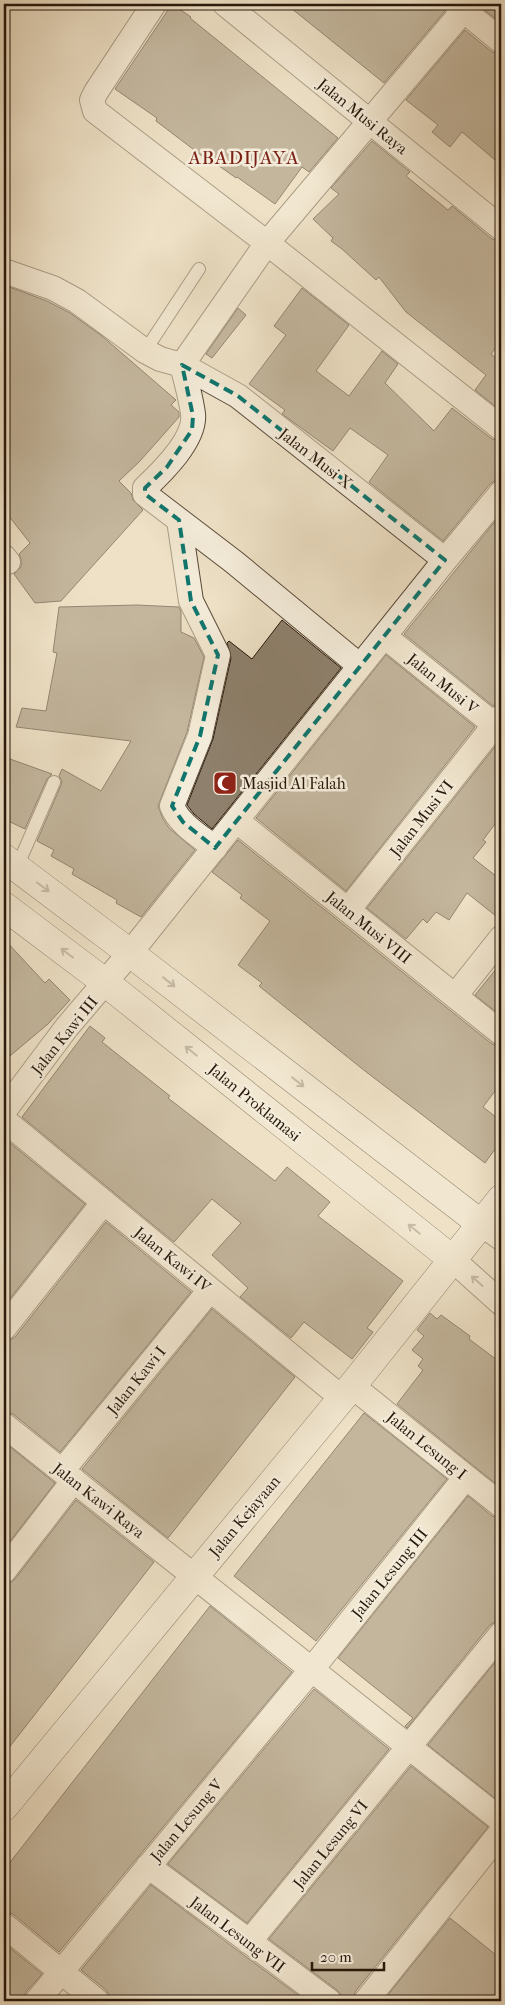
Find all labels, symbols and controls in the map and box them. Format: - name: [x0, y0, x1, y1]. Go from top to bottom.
- street label: Jalan Musi Raya: [312, 73, 412, 159]
- district label: ABADIJAYA: [187, 147, 300, 169]
- street label: Jalan Musi X: [274, 423, 356, 493]
- street label: Jalan Musi V: [402, 648, 482, 718]
- mosque icon: Masjid Al Falah: [212, 770, 238, 796]
- place label: Masjid Al Falah: [242, 774, 346, 793]
- street label: Jalan Musi VI: [384, 776, 457, 862]
- one-way arrow: [37, 881, 50, 892]
- street label: Jalan Musi VIII: [321, 886, 415, 968]
- one-way arrow: [61, 948, 74, 959]
- one-way arrow: [162, 977, 175, 988]
- street label: Jalan Kawi III: [26, 992, 102, 1080]
- one-way arrow: [185, 1046, 198, 1057]
- street label: Jalan Proklamasi: [203, 1058, 305, 1146]
- one-way arrow: [291, 1076, 304, 1087]
- street label: Jalan Kawi IV: [129, 1221, 215, 1296]
- one-way arrow: [408, 1223, 421, 1234]
- one-way arrow: [470, 1275, 483, 1287]
- street label: Jalan Kawi I: [102, 1342, 170, 1420]
- street label: Jalan Lesung I: [381, 1406, 471, 1484]
- street label: Jalan Kawi Raya: [47, 1457, 149, 1543]
- street label: Jalan Kejayaan: [204, 1471, 284, 1562]
- street label: Jalan Lesung III: [346, 1525, 431, 1624]
- street label: Jalan Lesung V: [145, 1775, 227, 1867]
- street label: Jalan Lesung VI: [288, 1796, 372, 1894]
- street label: Jalan Lesung VII: [185, 1891, 289, 1976]
- scale bar: [312, 1940, 385, 1972]
- text: 20 m: [320, 1948, 352, 1966]

